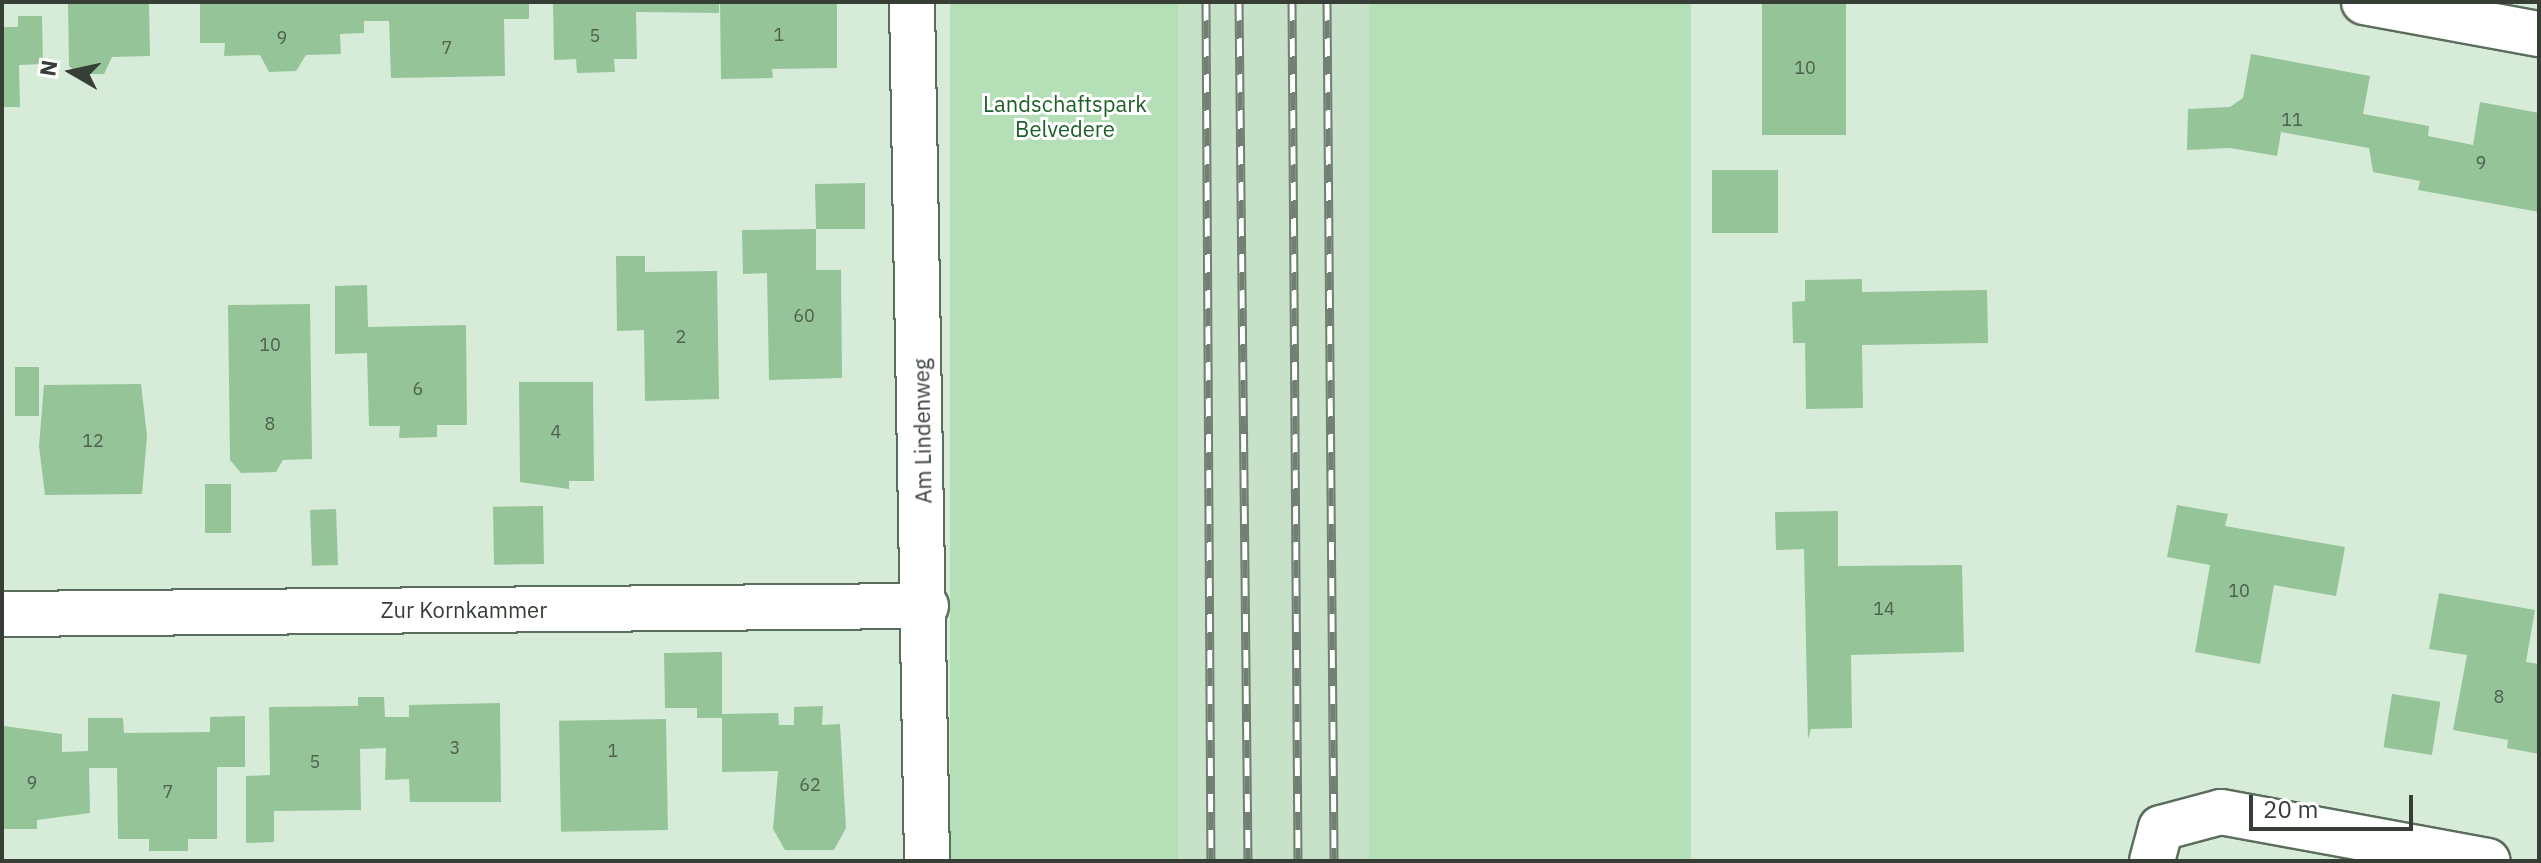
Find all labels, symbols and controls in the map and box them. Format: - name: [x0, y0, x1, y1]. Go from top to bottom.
- house number: 1: [774, 24, 784, 46]
- house number: 5: [590, 25, 600, 47]
- house number: 9: [277, 27, 287, 49]
- north arrow: [32, 32, 112, 112]
- house number: 7: [442, 37, 452, 59]
- house number: 10: [1794, 57, 1816, 79]
- text: N: [32, 58, 63, 78]
- park label: Landschaftspark Belvedere: [983, 90, 1147, 142]
- house number: 11: [2281, 109, 2303, 131]
- house number: 9: [2476, 152, 2486, 174]
- house number: 60: [793, 305, 815, 327]
- house number: 2: [676, 326, 686, 348]
- house number: 10: [259, 334, 281, 356]
- street label: Am Lindenweg: [908, 358, 936, 504]
- house number: 6: [413, 378, 423, 400]
- house number: 8: [265, 413, 275, 435]
- house number: 4: [551, 421, 561, 443]
- house number: 12: [82, 430, 104, 452]
- house number: 10: [2228, 580, 2250, 602]
- street label: Zur Kornkammer: [381, 597, 547, 623]
- house number: 14: [1873, 598, 1895, 620]
- house number: 8: [2494, 686, 2504, 708]
- house number: 3: [450, 737, 460, 759]
- house number: 1: [608, 740, 618, 762]
- house number: 5: [310, 751, 320, 773]
- house number: 9: [27, 772, 37, 794]
- house number: 62: [799, 774, 821, 796]
- scale bar: [2253, 779, 2417, 829]
- house number: 7: [163, 781, 173, 803]
- text: 20 m: [2263, 793, 2318, 825]

